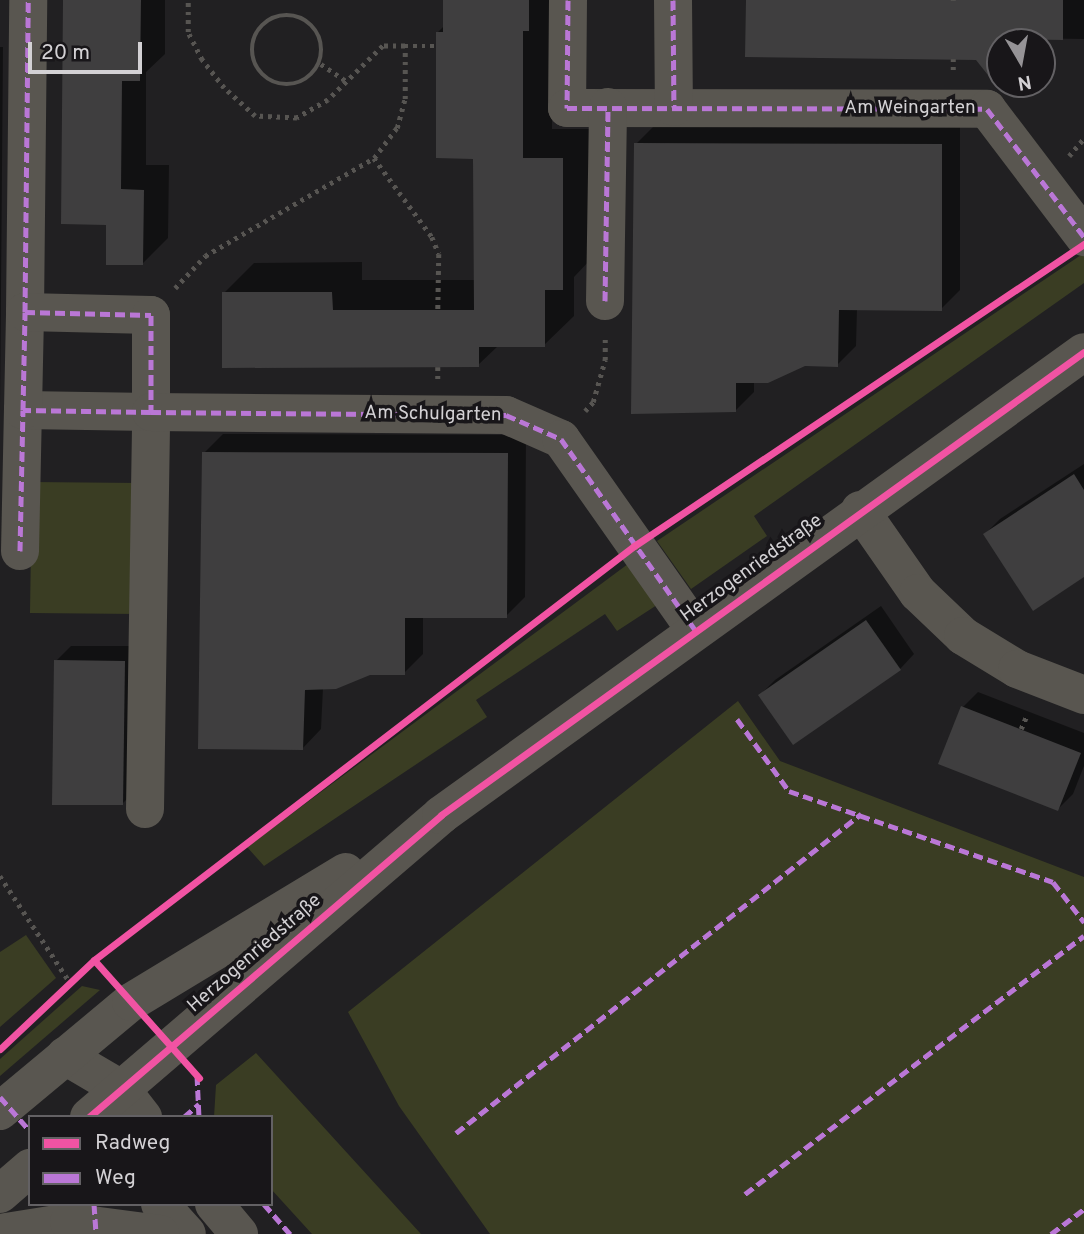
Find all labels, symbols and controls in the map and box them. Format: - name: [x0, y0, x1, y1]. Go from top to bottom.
- scale bar: [32, 28, 145, 72]
- north arrow: [986, 28, 1056, 98]
- text: 20 m: [41, 40, 90, 67]
- text: N: [1015, 69, 1033, 95]
- street label: Am Weingarten: [844, 98, 976, 120]
- street label: Am Schulgarten: [364, 402, 502, 428]
- street label: Herzogenriedstraße: [677, 510, 827, 628]
- street label: Herzogenriedstraße: [184, 890, 326, 1018]
- legend: [28, 1115, 273, 1206]
- text: Radweg: [95, 1130, 170, 1157]
- text: Weg: [95, 1165, 136, 1192]

